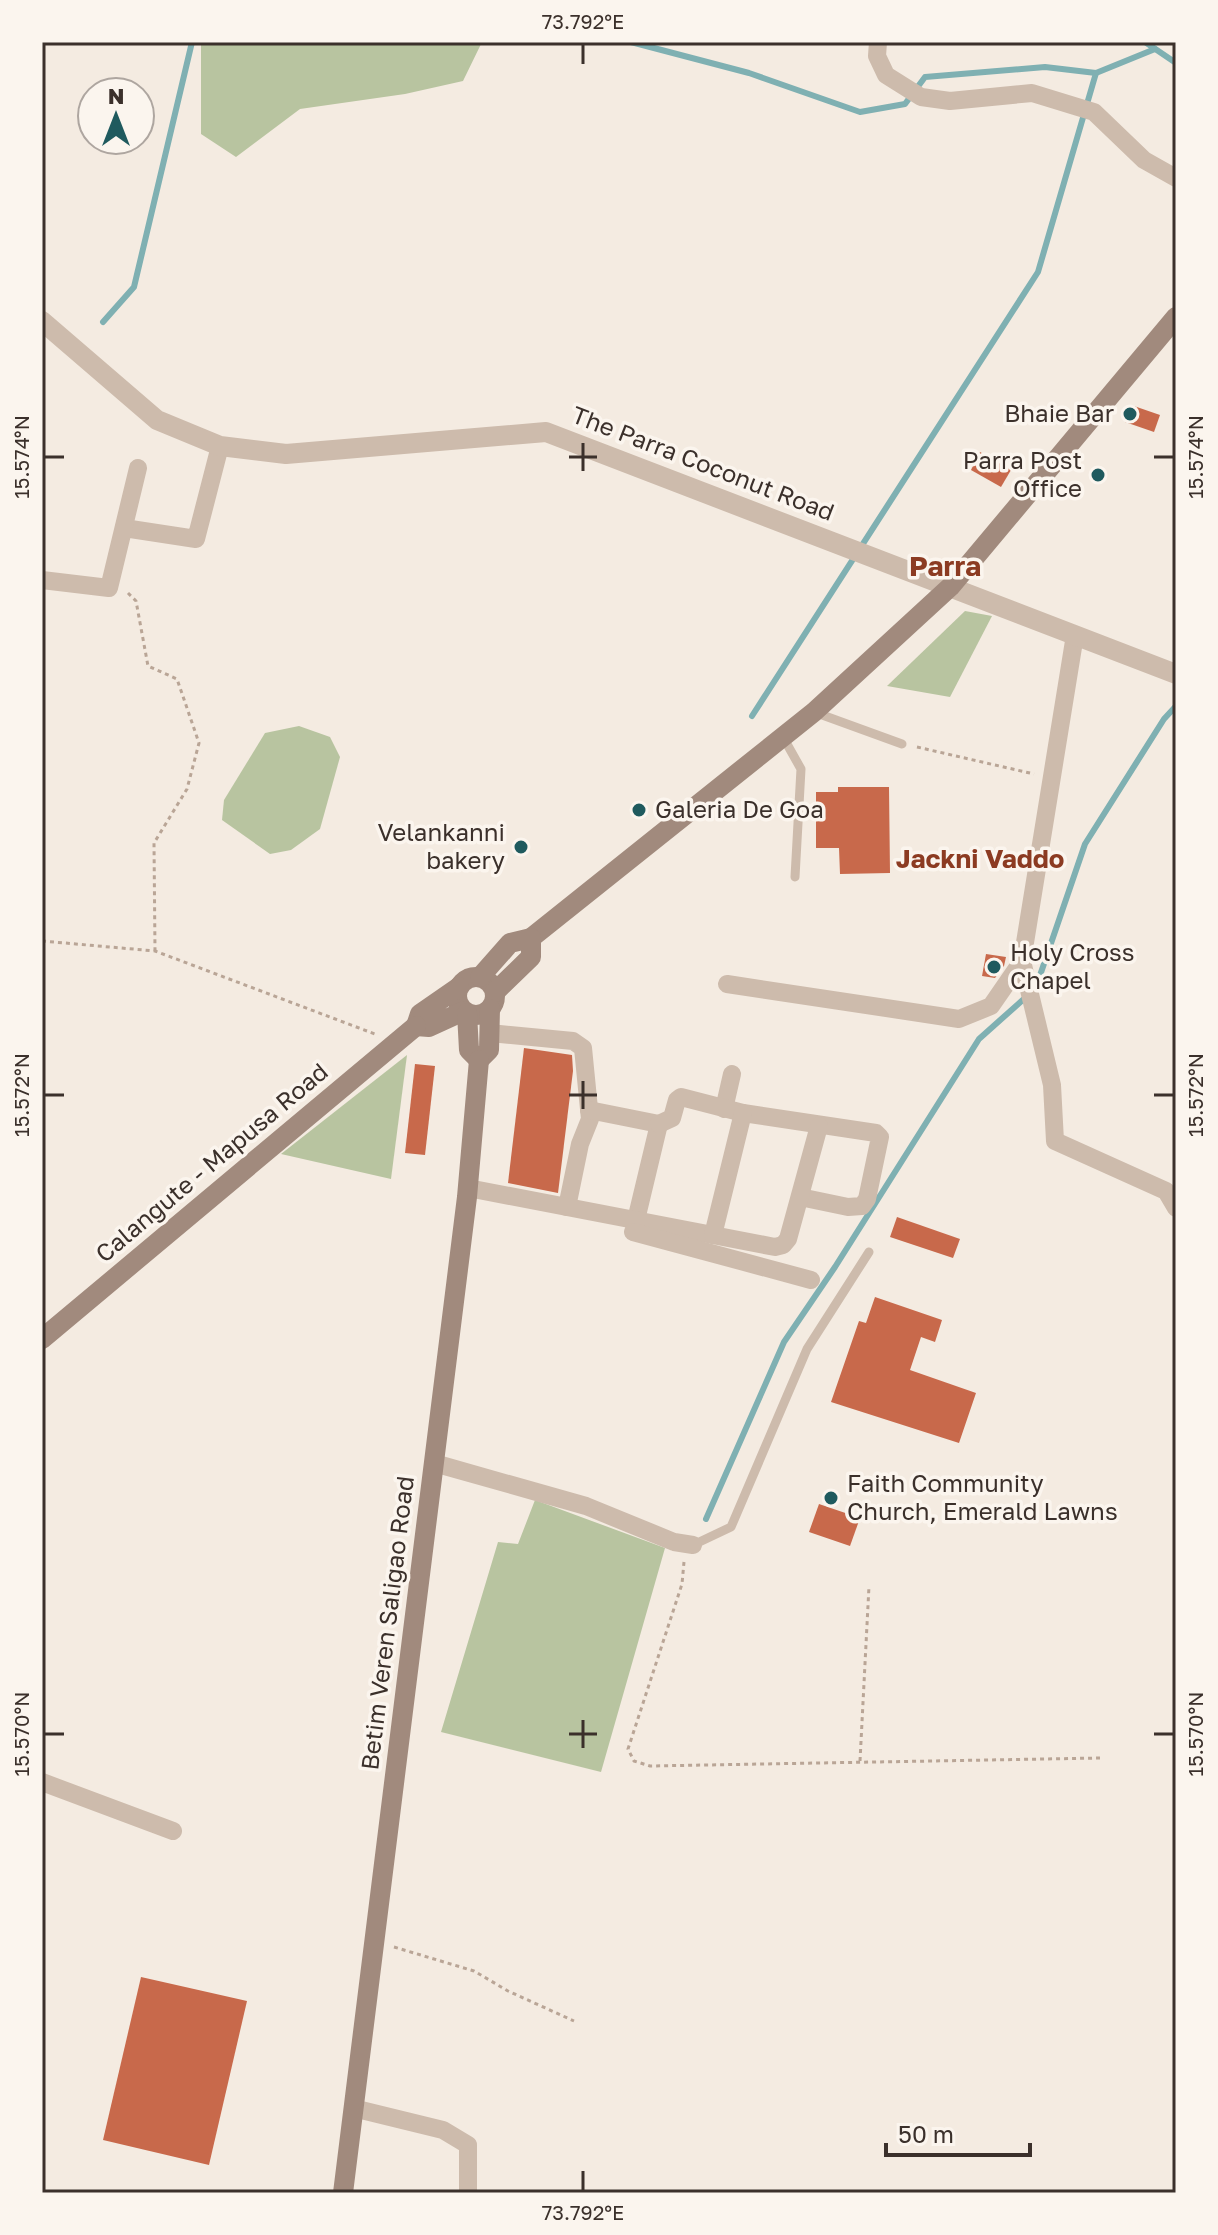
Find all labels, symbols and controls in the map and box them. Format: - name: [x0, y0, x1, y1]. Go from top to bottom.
- text: 73.792°E: [542, 9, 624, 33]
- north arrow: [76, 76, 156, 156]
- text: N: [108, 82, 124, 109]
- place label: Bhaie Bar: [1004, 398, 1114, 427]
- street label: The Parra Coconut Road: [568, 399, 839, 526]
- marker: Bhaie Bar: [1121, 405, 1139, 423]
- text: 15.574°N: [9, 415, 33, 499]
- text: 15.574°N: [1183, 415, 1207, 499]
- place label: Parra Post Office: [963, 445, 1082, 502]
- marker: Parra Post Office: [1089, 466, 1107, 484]
- district label: Parra: [909, 549, 981, 582]
- place label: Galeria De Goa: [655, 794, 824, 823]
- marker: Galeria De Goa: [630, 801, 648, 819]
- place label: Velankanni bakery: [378, 817, 505, 874]
- marker: Velankanni bakery: [512, 838, 530, 856]
- district label: Jackni Vaddo: [896, 843, 1064, 874]
- place label: Holy Cross Chapel: [1010, 937, 1135, 994]
- marker: Holy Cross Chapel: [985, 958, 1003, 976]
- text: 15.572°N: [9, 1053, 33, 1137]
- text: 15.572°N: [1183, 1053, 1207, 1137]
- street label: Calangute - Mapusa Road: [89, 1056, 333, 1268]
- place label: Faith Community Church, Emerald Lawns: [847, 1468, 1118, 1525]
- street label: Betim Veren Saligao Road: [354, 1474, 419, 1772]
- marker: Faith Community Church, Emerald Lawns: [822, 1489, 840, 1507]
- text: 15.570°N: [9, 1692, 33, 1776]
- text: 15.570°N: [1183, 1692, 1207, 1776]
- scale bar: [886, 2107, 1030, 2157]
- text: 50 m: [898, 2119, 954, 2148]
- text: 73.792°E: [542, 2200, 624, 2224]

